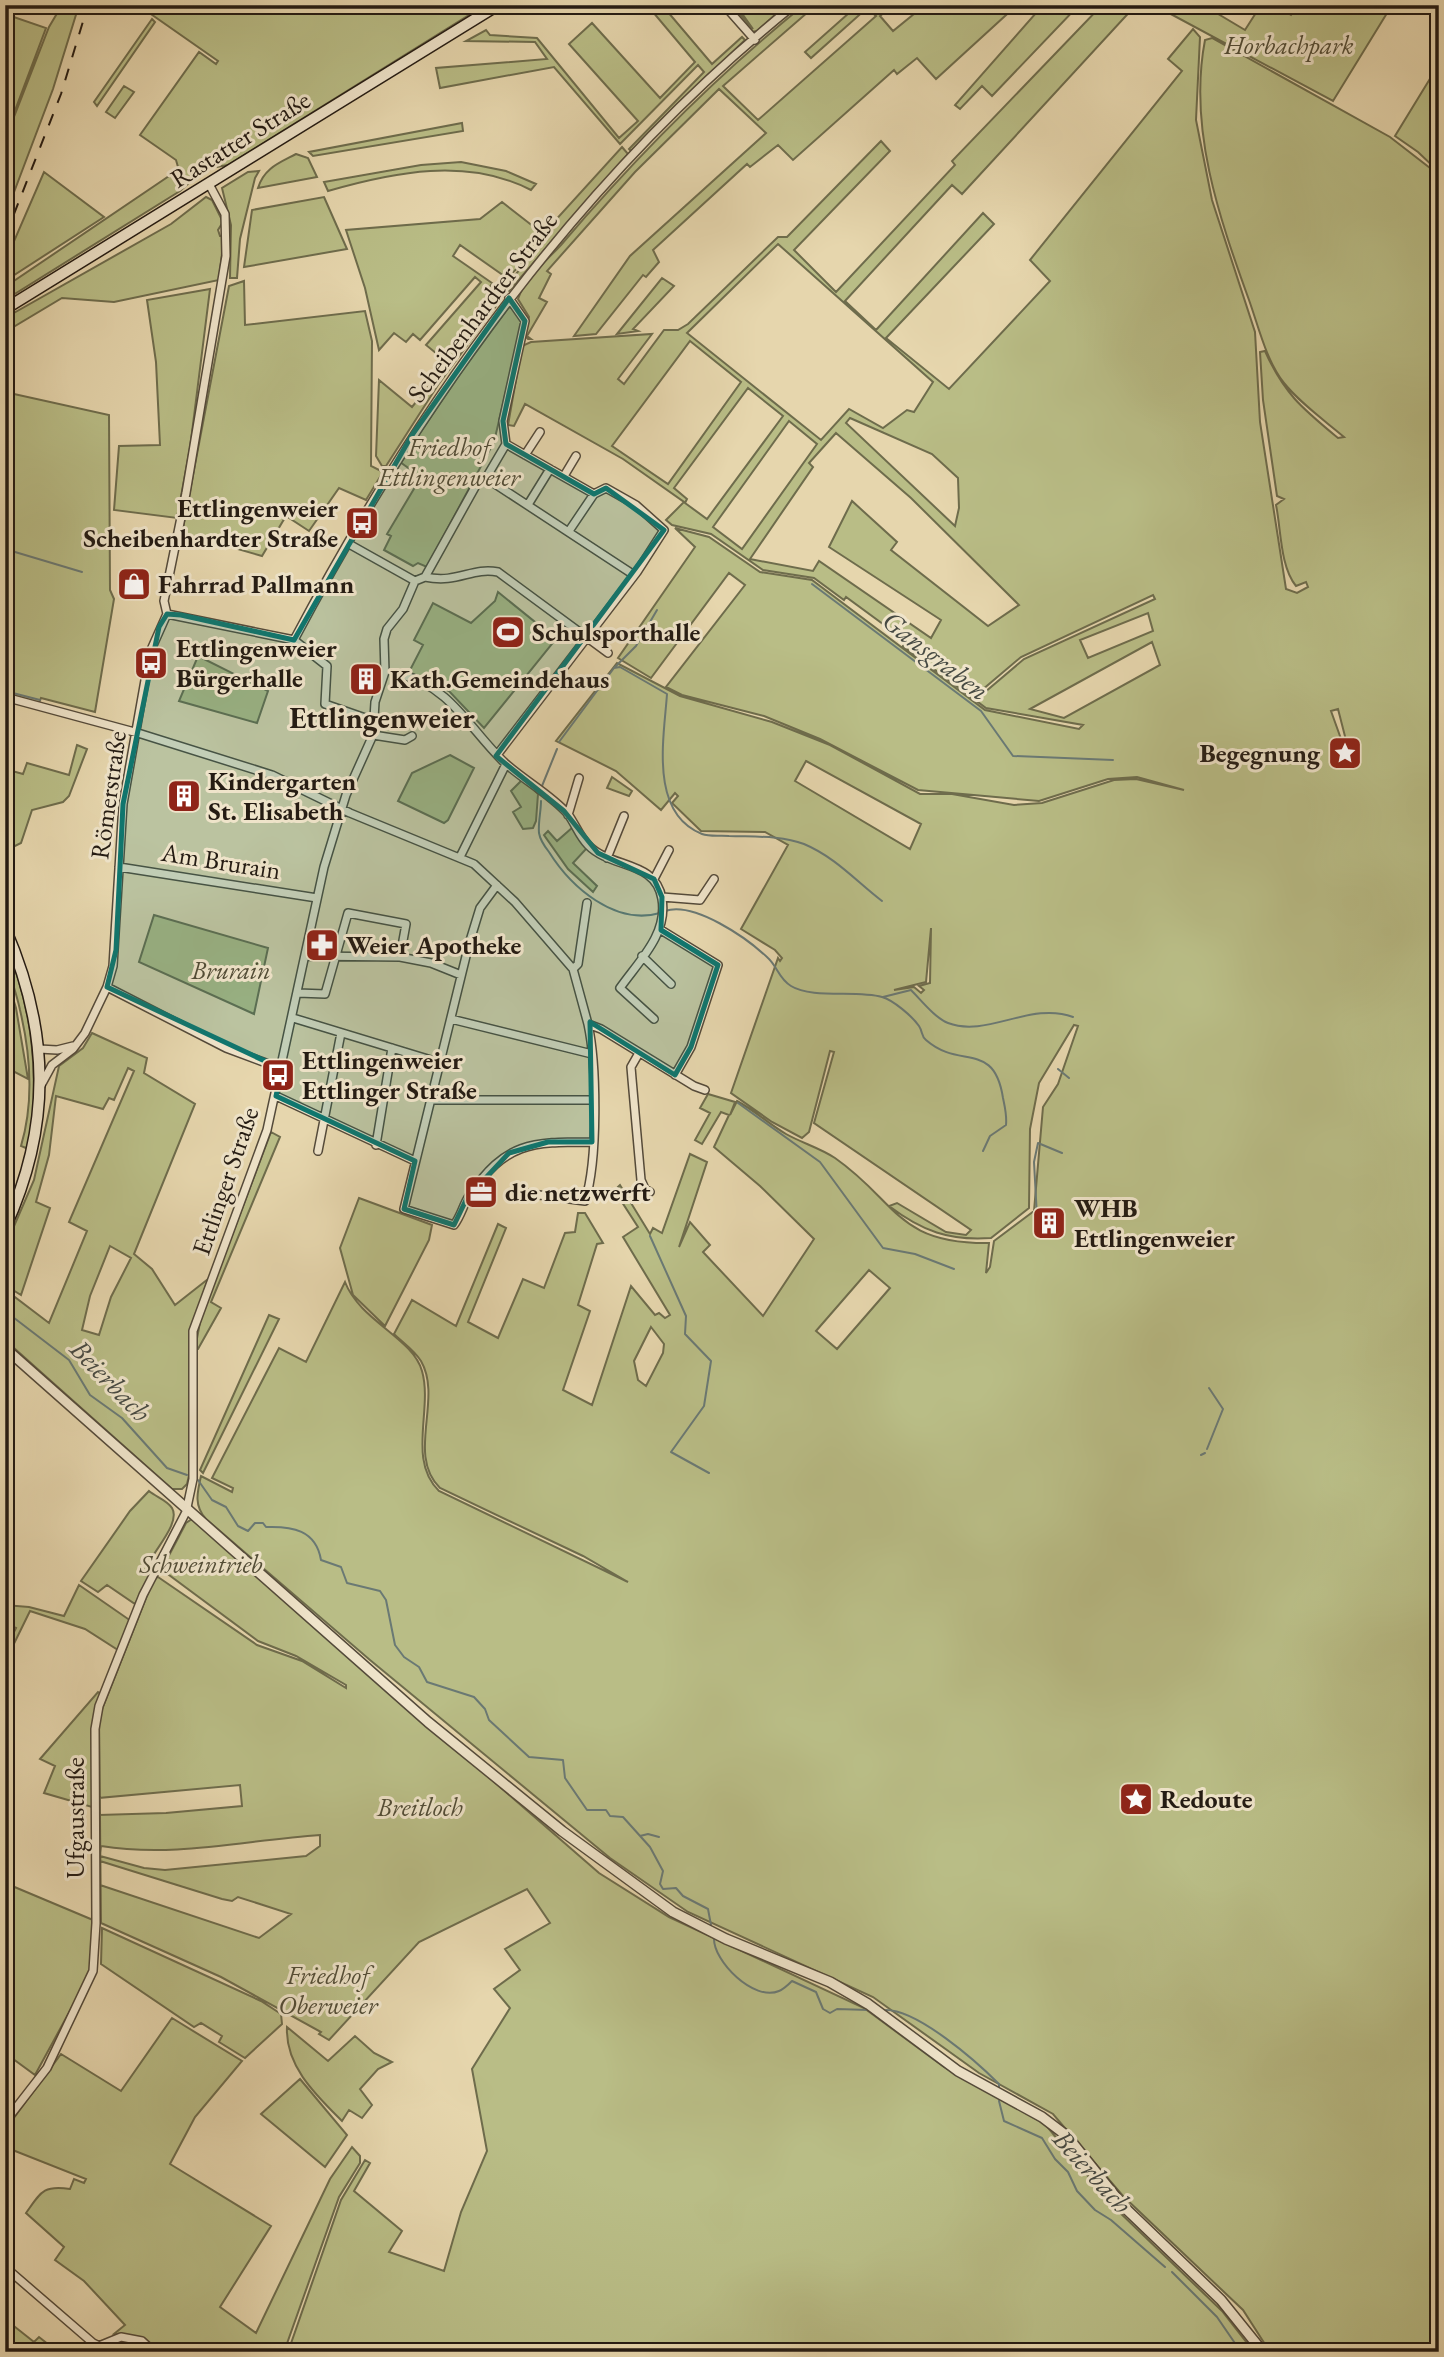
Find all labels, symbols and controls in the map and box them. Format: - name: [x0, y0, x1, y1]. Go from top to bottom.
- park label: Horbachpark: [1223, 28, 1354, 62]
- street label: Rastatter Straße: [164, 83, 316, 195]
- street label: Scheibenhardter Straße: [399, 205, 565, 409]
- park label: Friedhof Ettlingenweier: [377, 430, 521, 494]
- place label: Ettlingenweier Scheibenhardter Straße: [83, 491, 338, 555]
- bus stop icon: Ettlingenweier Scheibenhardter Straße: [343, 504, 381, 542]
- shop icon: Fahrrad Pallmann: [115, 565, 153, 603]
- place label: Fahrrad Pallmann: [158, 567, 354, 601]
- water label: Gansgraben: [875, 602, 997, 708]
- sports icon: Schulsporthalle: [489, 613, 527, 651]
- place label: Schulsporthalle: [532, 615, 701, 649]
- place label: Ettlingenweier Bürgerhalle: [176, 631, 337, 695]
- bus stop icon: Ettlingenweier Bürgerhalle: [132, 644, 170, 682]
- building icon: Kath.Gemeindehaus: [347, 660, 385, 698]
- place label: Kath.Gemeindehaus: [390, 662, 609, 696]
- district label: Ettlingenweier: [289, 698, 475, 737]
- street label: Römerstraße: [82, 729, 134, 861]
- place icon: Begegnung: [1326, 734, 1364, 772]
- place label: Begegnung: [1199, 736, 1321, 770]
- place label: Kindergarten St. Elisabeth: [208, 764, 357, 828]
- building icon: Kindergarten St. Elisabeth: [165, 777, 203, 815]
- street label: Am Brurain: [158, 835, 283, 887]
- pharmacy icon: Weier Apotheke: [303, 926, 341, 964]
- place label: Weier Apotheke: [346, 928, 521, 962]
- park label: Brurain: [190, 953, 271, 987]
- place label: Ettlingenweier Ettlinger Straße: [302, 1043, 477, 1107]
- bus stop icon: Ettlingenweier Ettlinger Straße: [259, 1056, 297, 1094]
- street label: Ettlinger Straße: [184, 1102, 266, 1260]
- office icon: die netzwerft: [462, 1173, 500, 1211]
- place label: die netzwerft: [505, 1175, 651, 1209]
- place label: WHB Ettlingenweier: [1074, 1191, 1235, 1255]
- building icon: WHB Ettlingenweier: [1030, 1204, 1068, 1242]
- water label: Beierbach: [62, 1330, 159, 1429]
- park label: Schweintrieb: [139, 1547, 263, 1581]
- street label: Ufgaustraße: [58, 1757, 92, 1879]
- place icon: Redoute: [1117, 1780, 1155, 1818]
- place label: Redoute: [1160, 1782, 1253, 1816]
- park label: Breitloch: [376, 1790, 463, 1824]
- park label: Friedhof Oberweier: [278, 1958, 379, 2022]
- water label: Beierbach: [1045, 2120, 1141, 2221]

